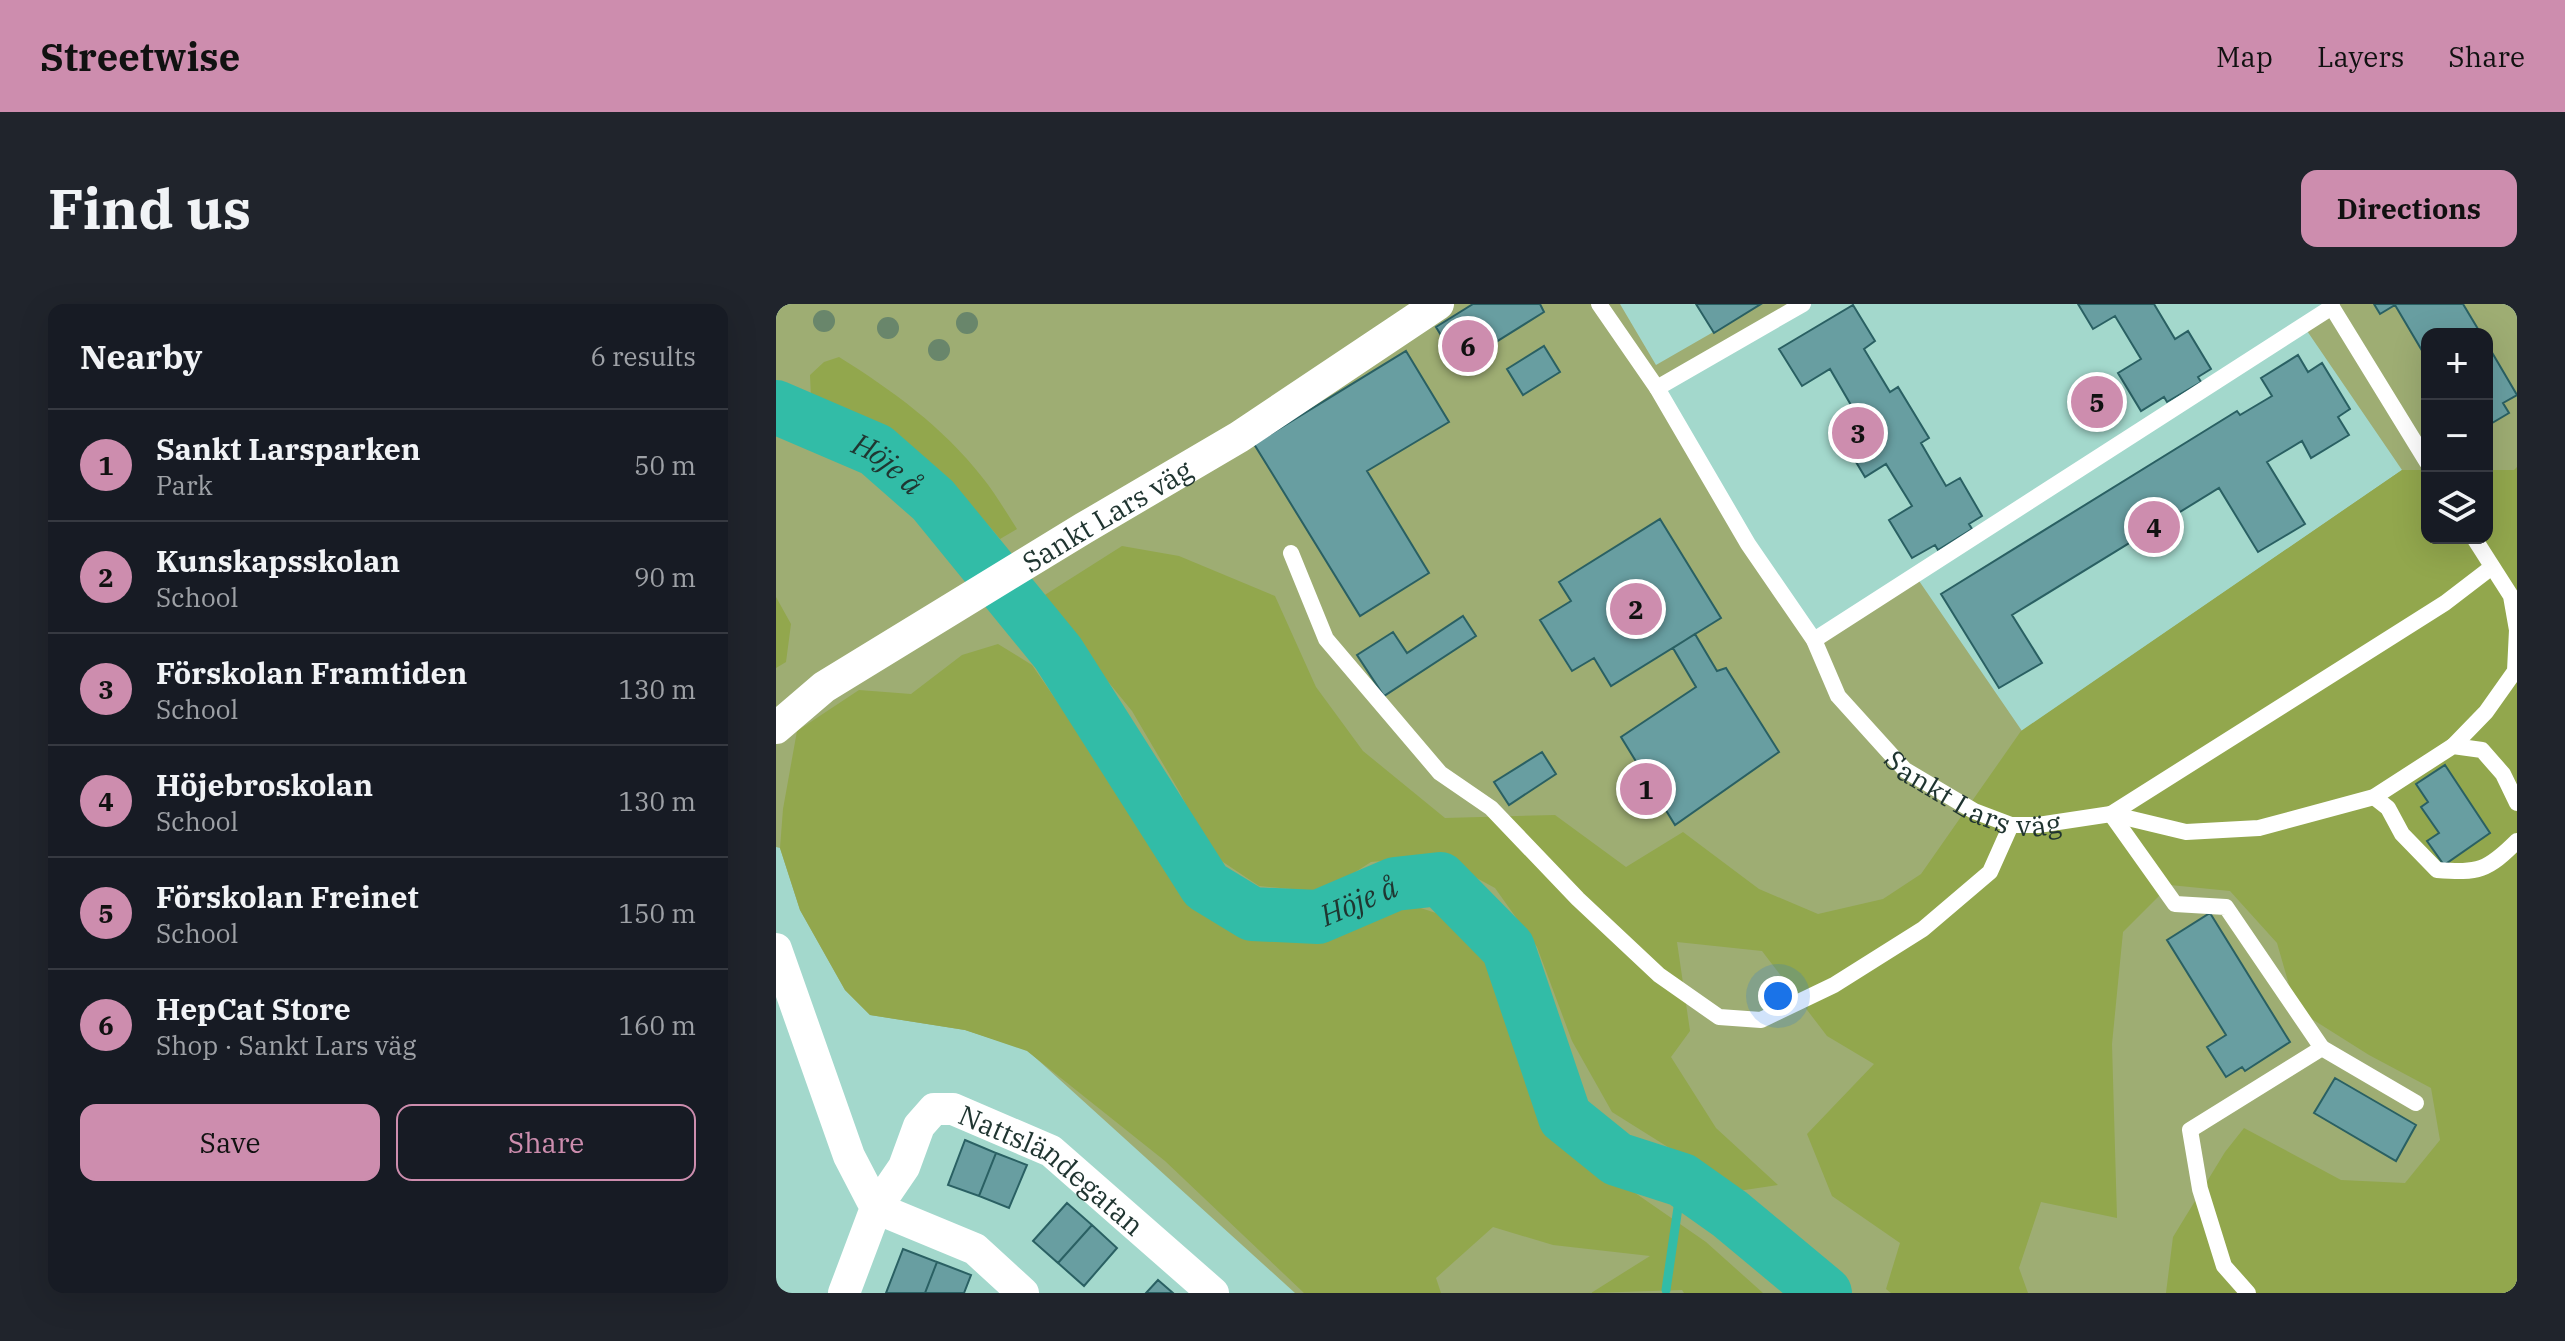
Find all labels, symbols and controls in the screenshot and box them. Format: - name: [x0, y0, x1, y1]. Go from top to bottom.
- text: Streetwise: [40, 32, 240, 81]
- text: Map: [2216, 38, 2273, 75]
- text: Layers: [2317, 38, 2404, 75]
- text: Share: [2448, 38, 2525, 75]
- button: Directions: [2301, 170, 2517, 247]
- text: Find us: [48, 172, 251, 244]
- pin: 6: [1442, 316, 1494, 376]
- map controls: [2421, 328, 2493, 544]
- button: +: [2421, 328, 2493, 400]
- text: Nearby: [80, 334, 202, 378]
- text: 6 results: [590, 339, 696, 373]
- pin: 5: [2071, 372, 2123, 432]
- button: −: [2421, 400, 2493, 472]
- pin: 3: [1832, 403, 1884, 463]
- water label: Höje å: [846, 423, 933, 503]
- text: Sankt Larsparken: [156, 429, 421, 468]
- text: 1: [98, 448, 114, 482]
- text: 50 m: [634, 448, 696, 482]
- street label: Sankt Lars väg: [1015, 450, 1199, 580]
- text: Park: [156, 468, 213, 502]
- button: layers: [2421, 472, 2493, 544]
- pin: 4: [2128, 497, 2180, 557]
- text: Kunskapsskolan: [156, 541, 400, 580]
- text: 2: [98, 560, 114, 594]
- text: 90 m: [634, 560, 696, 594]
- pin: 2: [1610, 579, 1662, 639]
- text: School: [156, 580, 238, 614]
- text: Förskolan Framtiden: [156, 653, 467, 692]
- text: 3: [98, 672, 114, 706]
- text: 130 m: [618, 672, 696, 706]
- text: School: [156, 692, 238, 726]
- street label: Sankt Lars väg: [1877, 741, 2064, 844]
- pin: 1: [1620, 759, 1672, 819]
- text: Höjebroskolan: [156, 765, 373, 804]
- text: 4: [98, 784, 114, 818]
- text: 130 m: [618, 784, 696, 818]
- text: School: [156, 804, 238, 838]
- water label: Höje å: [1313, 866, 1404, 934]
- text: Förskolan Freinet: [156, 877, 419, 916]
- text: 5: [98, 896, 114, 930]
- text: 150 m: [618, 896, 696, 930]
- text: School: [156, 916, 238, 950]
- your location: [1758, 976, 1798, 1016]
- text: HepCat Store: [156, 989, 351, 1028]
- text: 6: [98, 1008, 114, 1042]
- text: 160 m: [618, 1008, 696, 1042]
- text: Shop · Sankt Lars väg: [156, 1028, 416, 1062]
- street label: Nattsländegatan: [953, 1095, 1152, 1243]
- button: Save: [80, 1104, 380, 1181]
- button: Share: [396, 1104, 696, 1181]

